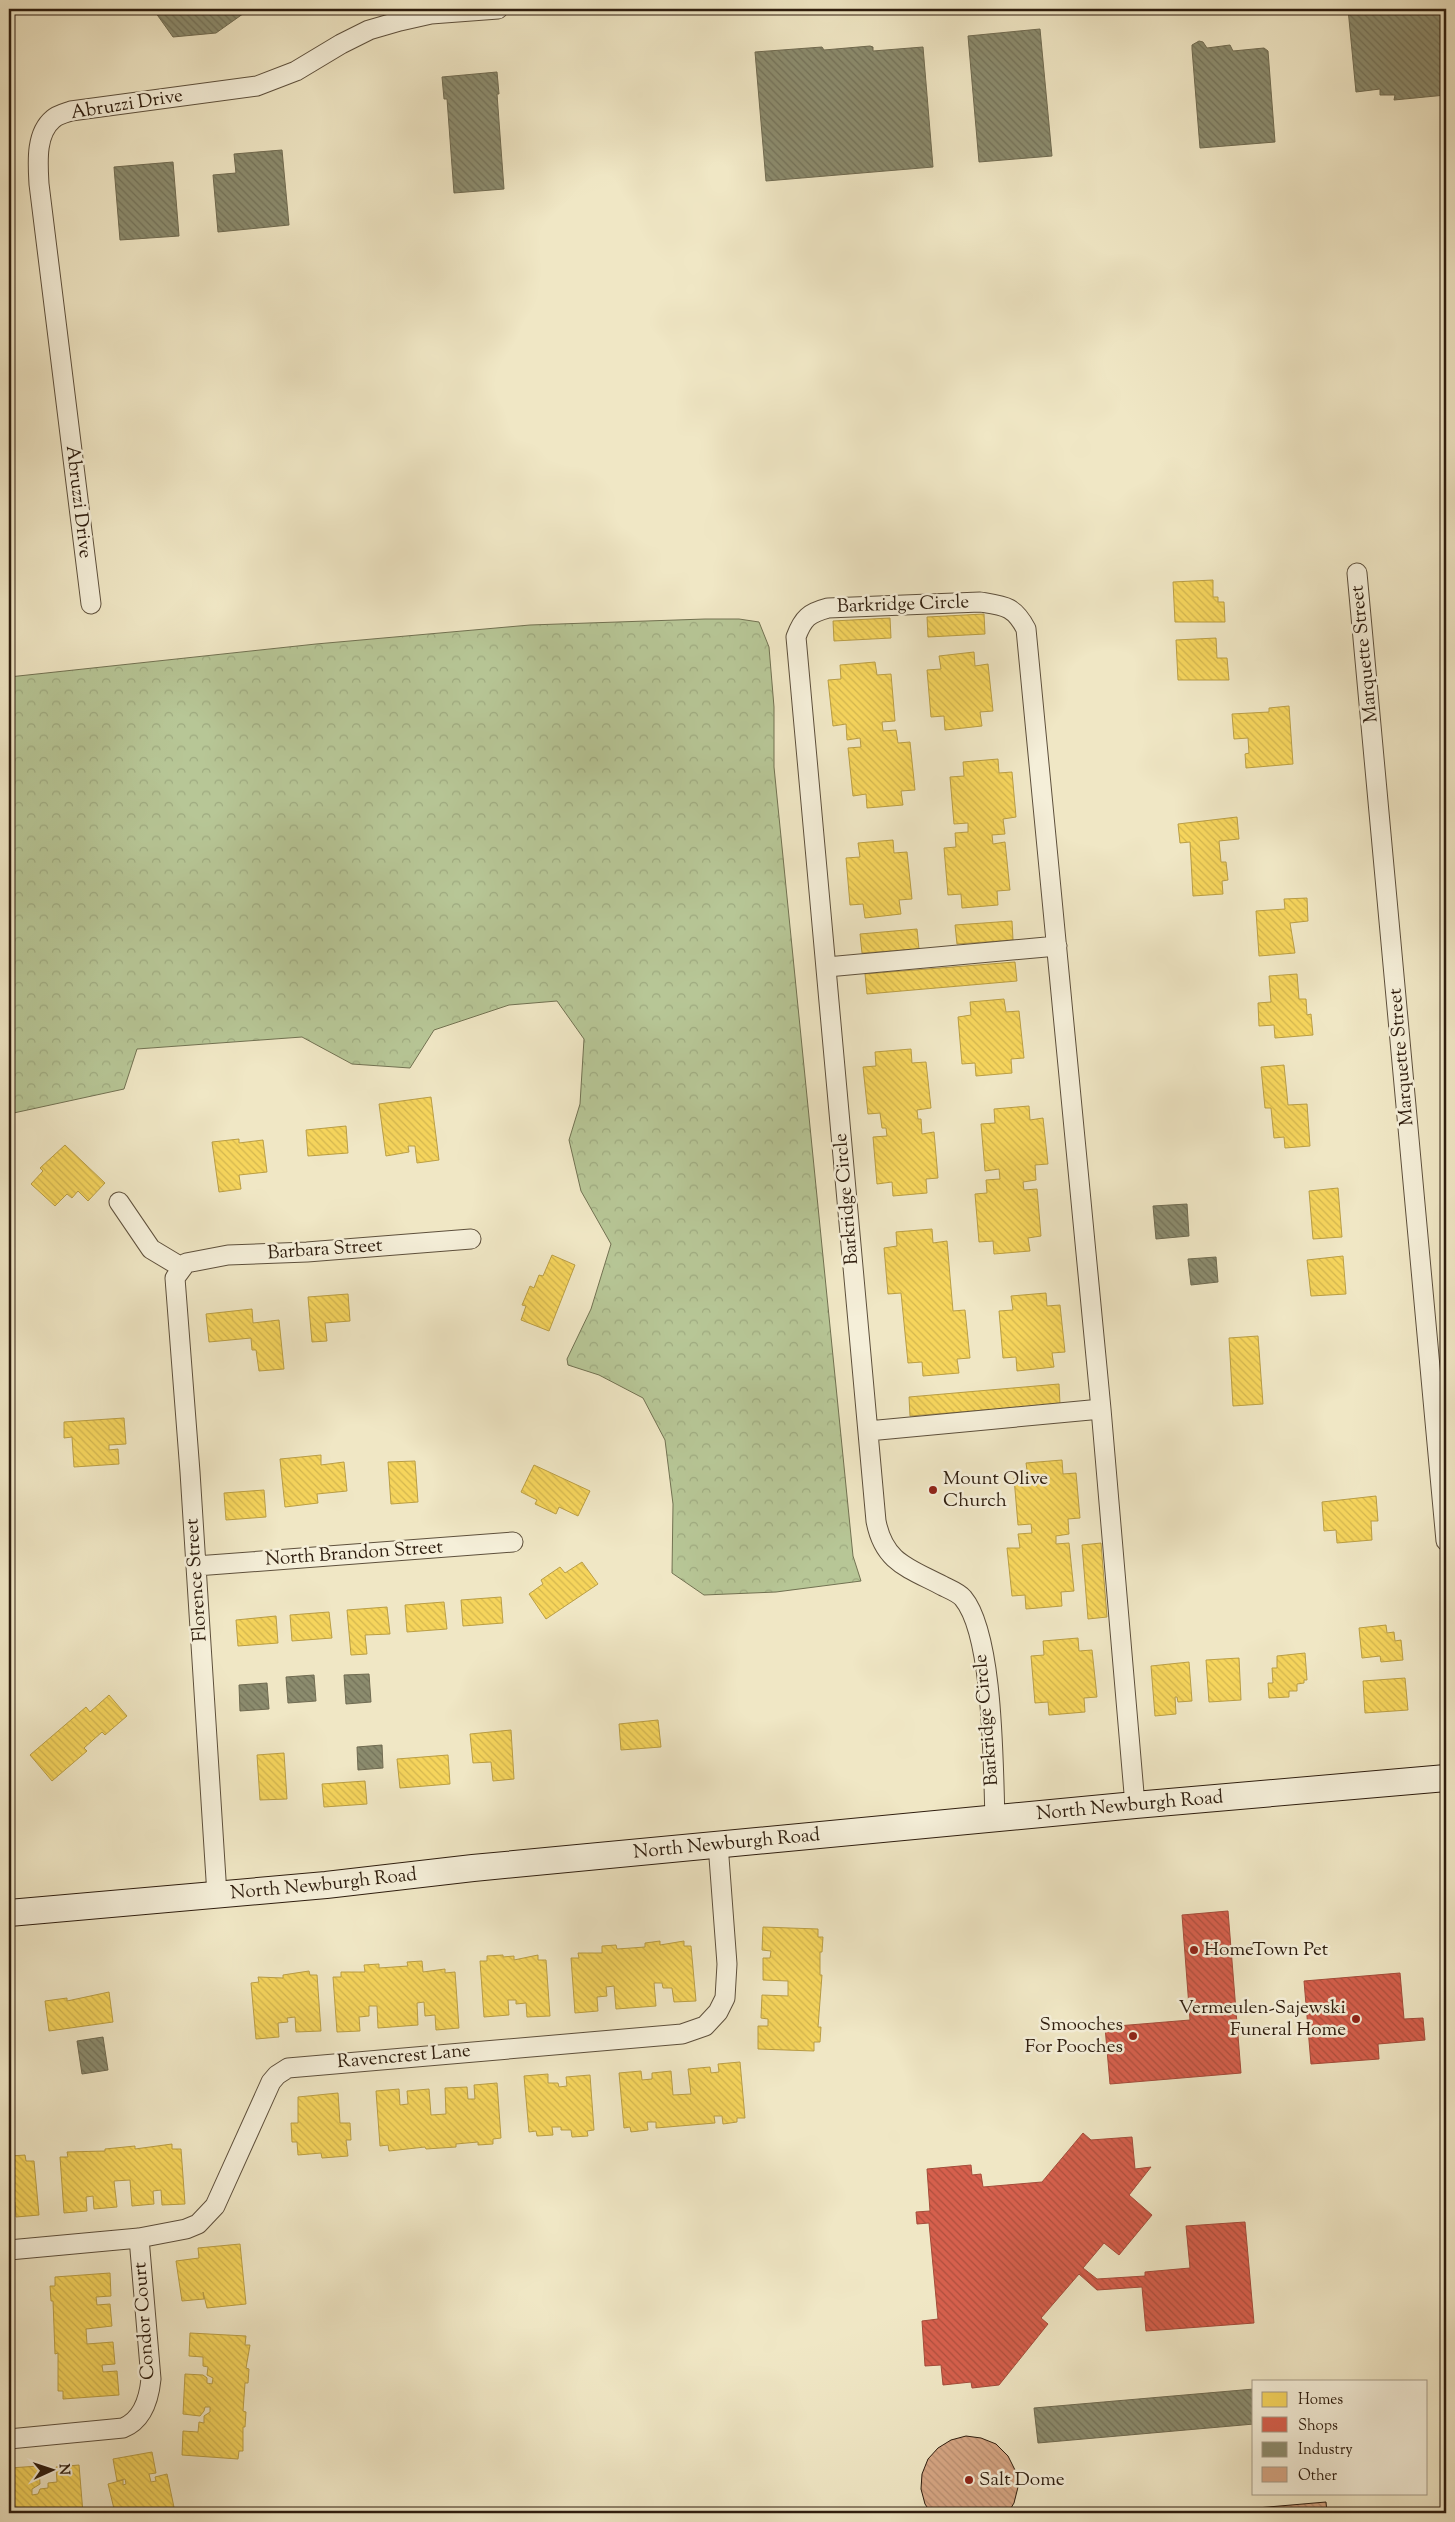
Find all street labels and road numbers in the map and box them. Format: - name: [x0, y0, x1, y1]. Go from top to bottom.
- street label: Abruzzi Drive: [69, 83, 185, 127]
- street label: Abruzzi Drive: [58, 444, 98, 560]
- street label: Marquette Street: [1344, 583, 1386, 724]
- street label: Barkridge Circle: [836, 589, 970, 621]
- street label: Marquette Street: [1382, 987, 1421, 1127]
- street label: Barkridge Circle: [828, 1132, 866, 1266]
- street label: Barbara Street: [267, 1232, 384, 1267]
- street label: Florence Street: [179, 1517, 215, 1643]
- street label: North Brandon Street: [264, 1534, 444, 1574]
- street label: Barkridge Circle: [968, 1653, 1006, 1787]
- street label: North Newburgh Road: [1035, 1784, 1225, 1828]
- street label: North Newburgh Road: [632, 1822, 821, 1866]
- street label: North Newburgh Road: [229, 1861, 419, 1907]
- street label: Ravencrest Lane: [336, 2038, 472, 2076]
- street label: Condor Court: [127, 2261, 163, 2381]

